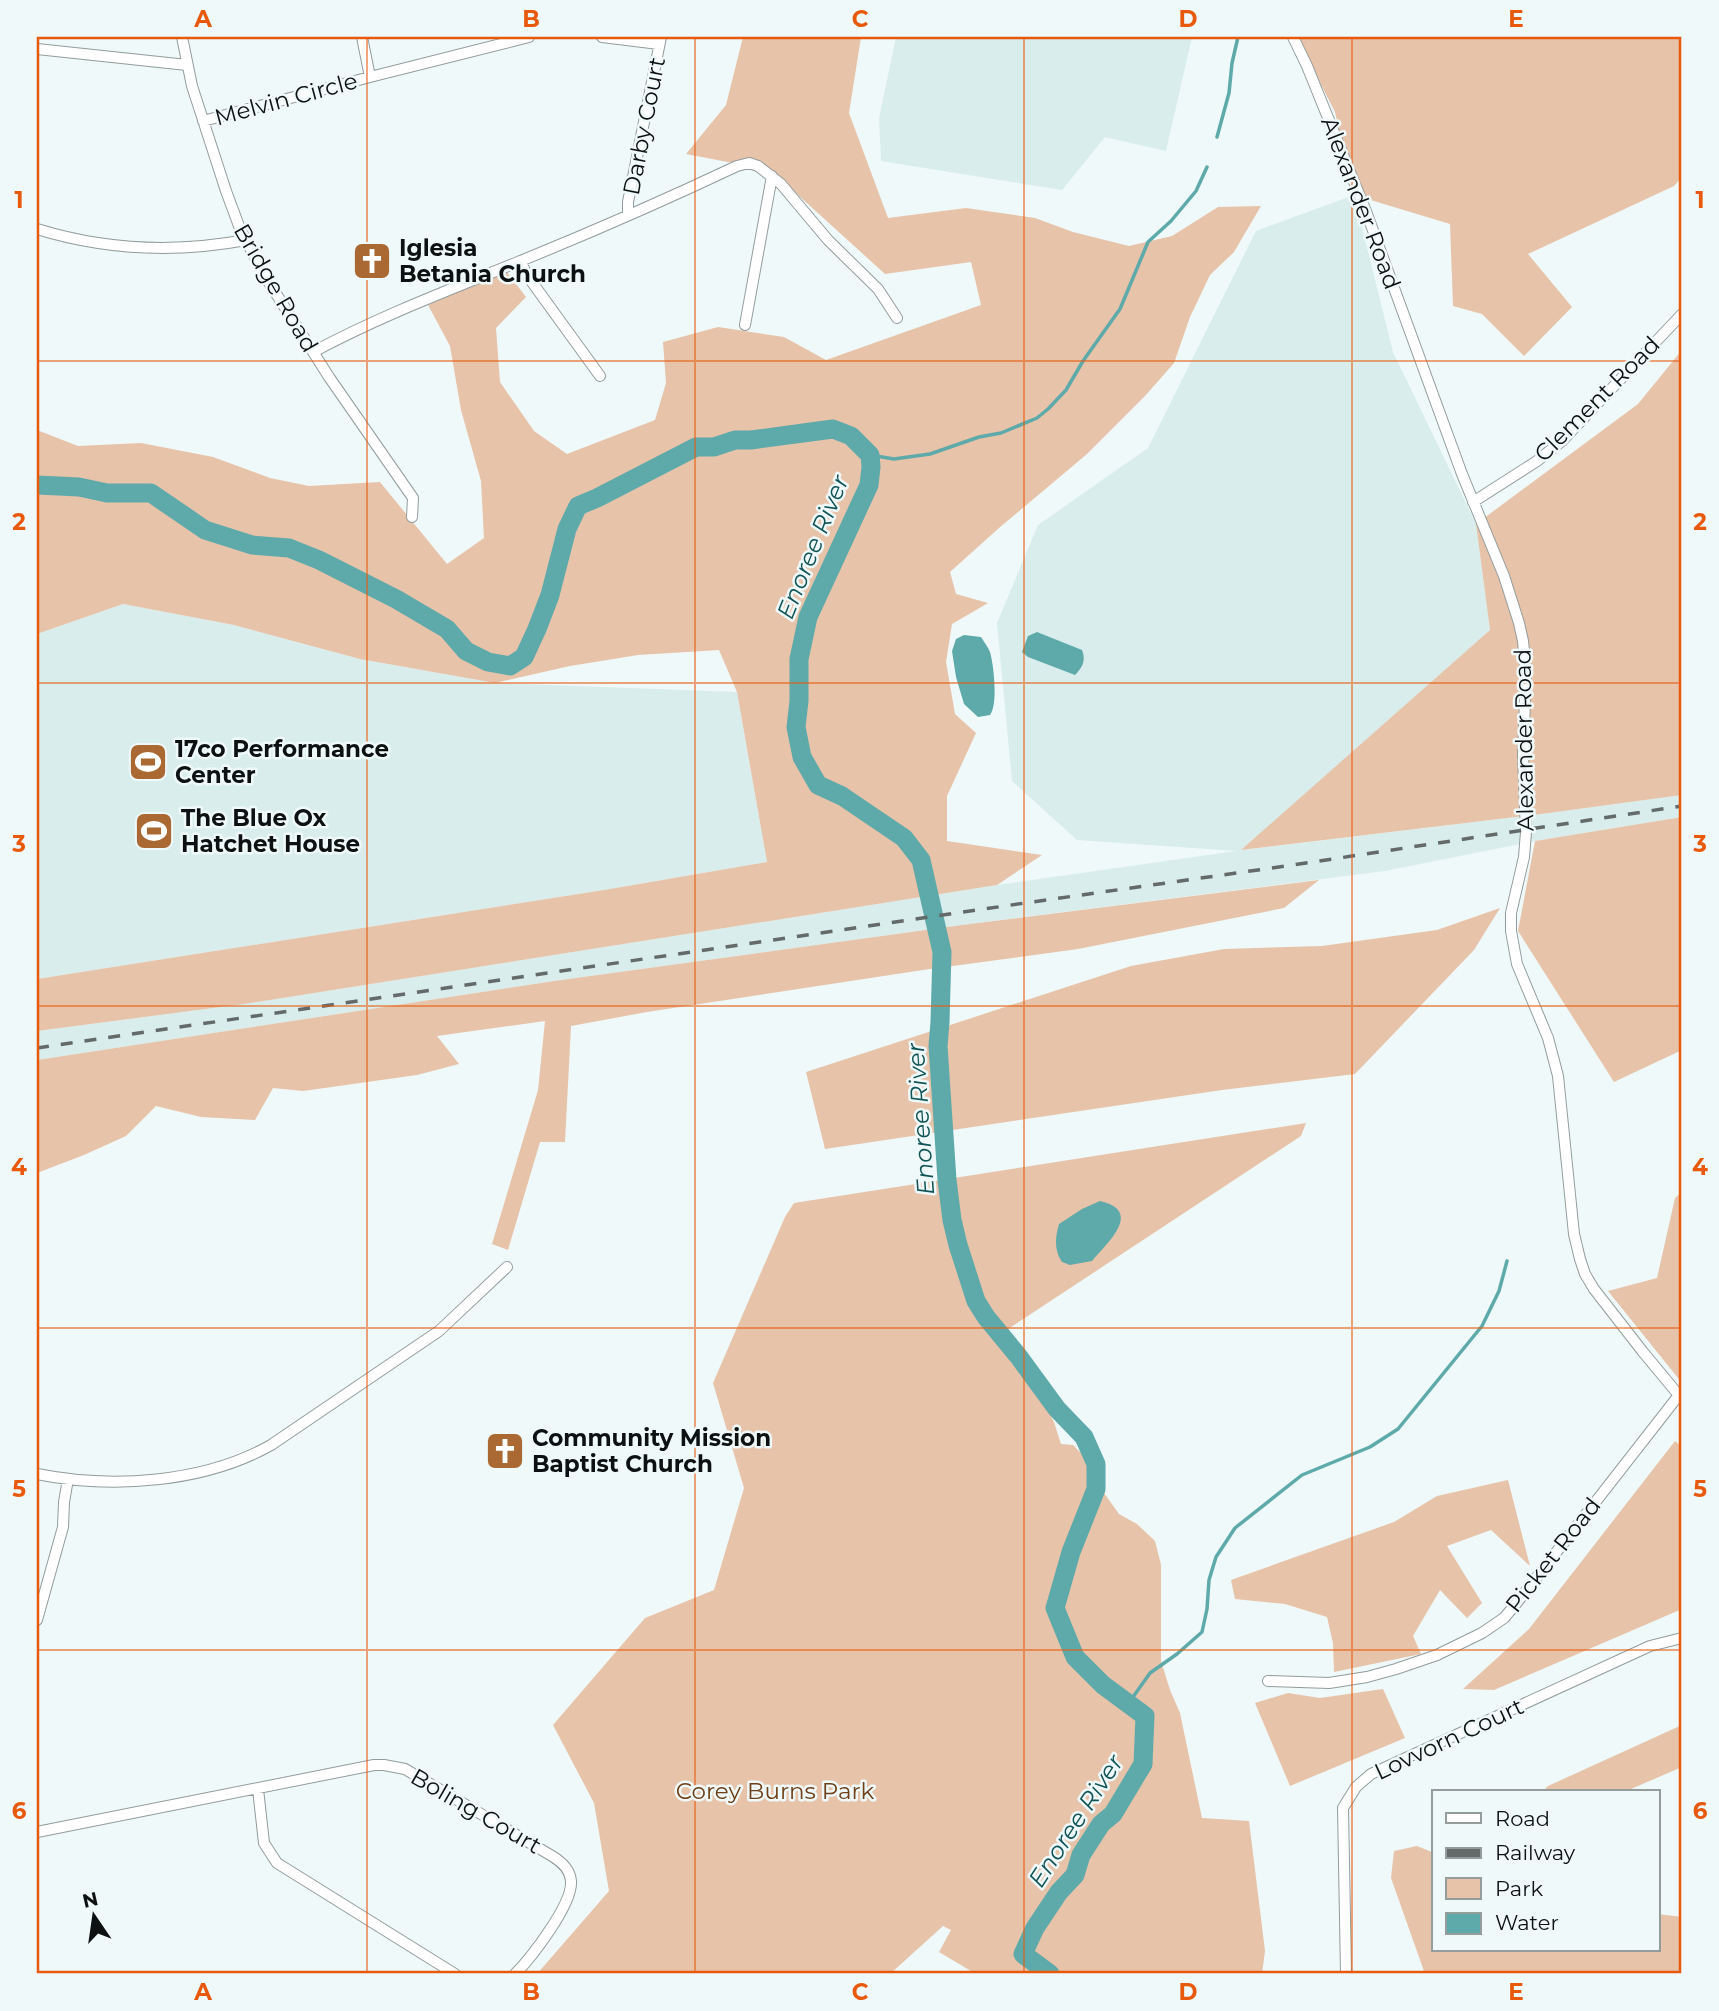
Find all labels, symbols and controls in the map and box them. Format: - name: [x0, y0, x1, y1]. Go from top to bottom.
- text: A: [193, 5, 212, 33]
- text: B: [522, 5, 540, 33]
- text: C: [852, 5, 869, 33]
- text: D: [1179, 5, 1198, 33]
- text: E: [1508, 5, 1524, 33]
- street label: Darby Court: [617, 55, 671, 197]
- street label: Melvin Circle: [212, 67, 360, 131]
- street label: Alexander Road: [1315, 113, 1407, 293]
- text: 1: [14, 186, 24, 214]
- text: 1: [1695, 186, 1705, 214]
- street label: Bridge Road: [228, 219, 324, 357]
- place label: Iglesia Betania Church: [399, 234, 586, 288]
- church icon: Iglesia Betania Church: [351, 240, 393, 282]
- street label: Clement Road: [1529, 331, 1665, 467]
- water label: Enoree River: [771, 469, 855, 623]
- text: 2: [12, 508, 26, 536]
- text: 2: [1693, 508, 1707, 536]
- street label: Alexander Road: [1508, 649, 1540, 831]
- place label: 17co Performance Center: [175, 735, 389, 789]
- sports icon: 17co Performance Center: [127, 741, 169, 783]
- place label: The Blue Ox Hatchet House: [181, 804, 360, 858]
- sports icon: The Blue Ox Hatchet House: [133, 810, 175, 852]
- text: 3: [11, 830, 26, 858]
- text: 3: [1692, 830, 1707, 858]
- water label: Enoree River: [901, 1041, 940, 1196]
- text: 4: [11, 1153, 27, 1181]
- text: 4: [1692, 1153, 1708, 1181]
- place label: Community Mission Baptist Church: [532, 1424, 771, 1478]
- church icon: Community Mission Baptist Church: [484, 1430, 526, 1472]
- text: 5: [12, 1475, 26, 1503]
- text: 5: [1693, 1475, 1707, 1503]
- street label: Picket Road: [1499, 1492, 1607, 1618]
- street label: Lovvorn Court: [1370, 1692, 1528, 1786]
- water label: Enoree River: [1022, 1748, 1130, 1893]
- street label: Boling Court: [406, 1762, 546, 1860]
- park label: Corey Burns Park: [676, 1777, 875, 1805]
- legend: [1432, 1790, 1660, 1952]
- text: 6: [12, 1797, 27, 1825]
- text: 6: [1693, 1797, 1708, 1825]
- text: Road: [1495, 1806, 1550, 1831]
- text: Railway: [1495, 1840, 1576, 1865]
- text: Park: [1495, 1876, 1543, 1901]
- north arrow: [60, 1882, 130, 1952]
- text: N: [80, 1887, 100, 1913]
- text: Water: [1495, 1910, 1559, 1935]
- text: A: [193, 1978, 212, 2006]
- text: B: [522, 1978, 540, 2006]
- text: C: [852, 1978, 869, 2006]
- text: D: [1179, 1978, 1198, 2006]
- text: E: [1508, 1978, 1524, 2006]

